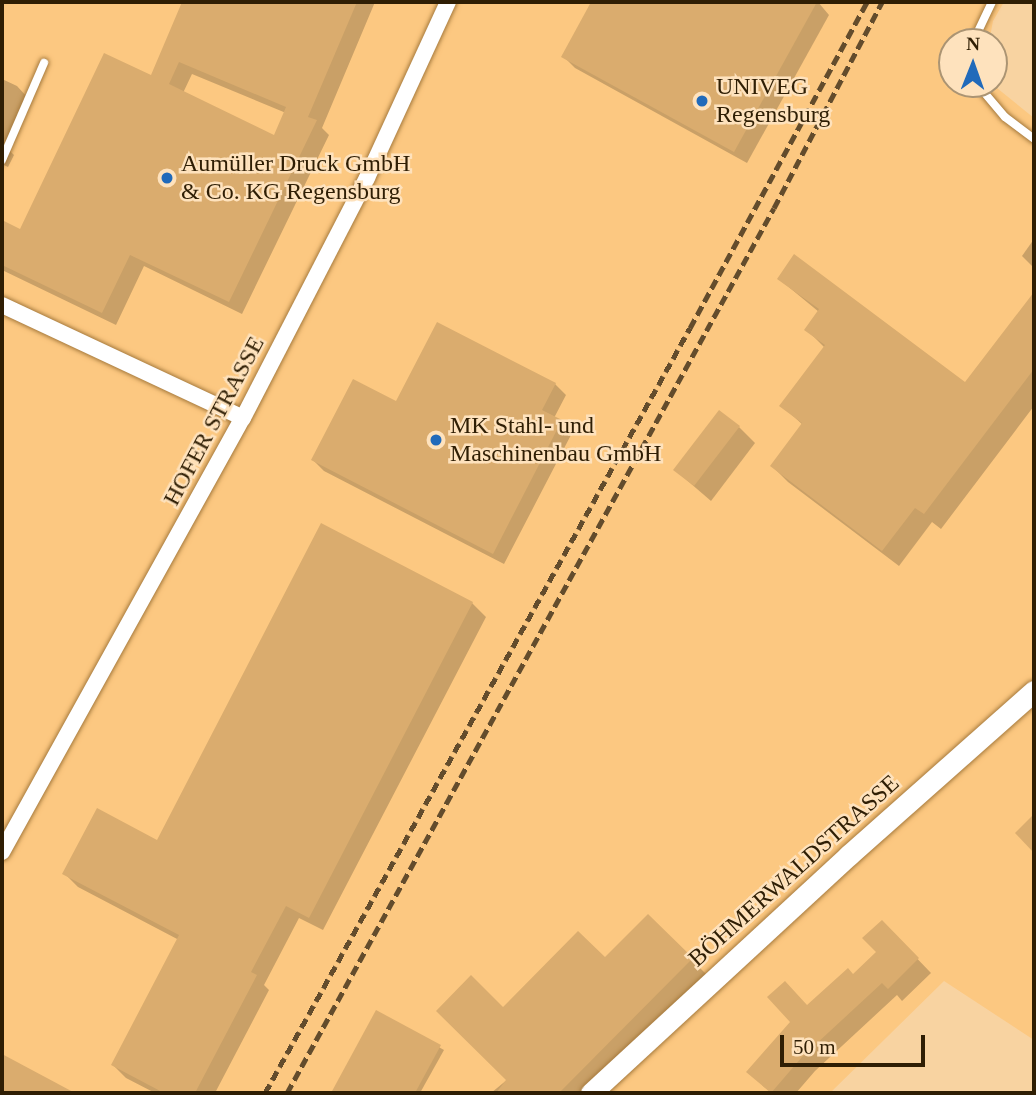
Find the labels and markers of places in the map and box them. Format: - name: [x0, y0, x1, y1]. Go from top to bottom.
- place label: UNIVEG Regensburg: [716, 73, 830, 129]
- marker: UNIVEG Regensburg: [694, 93, 710, 109]
- place label: Aumüller Druck GmbH & Co. KG Regensburg: [181, 150, 410, 206]
- marker: Aumüller Druck GmbH & Co. KG Regensburg: [159, 170, 175, 186]
- place label: MK Stahl- und Maschinenbau GmbH: [450, 412, 661, 468]
- marker: MK Stahl- und Maschinenbau GmbH: [428, 432, 444, 448]

